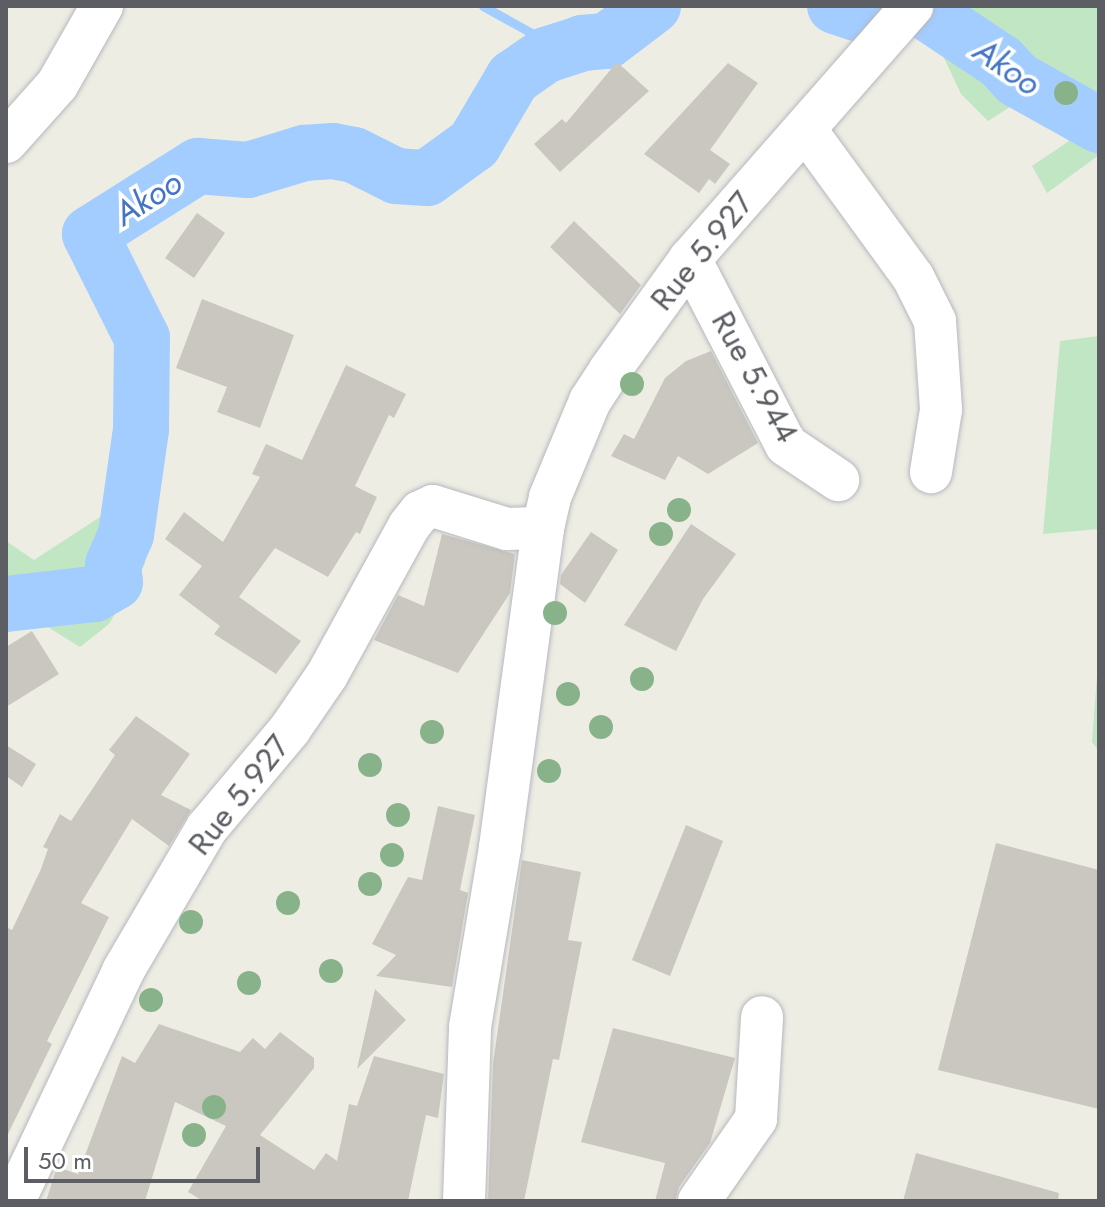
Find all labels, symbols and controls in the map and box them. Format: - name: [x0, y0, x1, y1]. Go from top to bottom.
- water label: Akoo: [966, 30, 1048, 104]
- water label: Akoo: [107, 162, 189, 234]
- street label: Rue 5.927: [642, 184, 762, 318]
- street label: Rue 5.944: [703, 305, 807, 449]
- street label: Rue 5.927: [180, 727, 298, 863]
- scale bar: [28, 1131, 264, 1181]
- text: 50 m: [38, 1143, 92, 1178]

